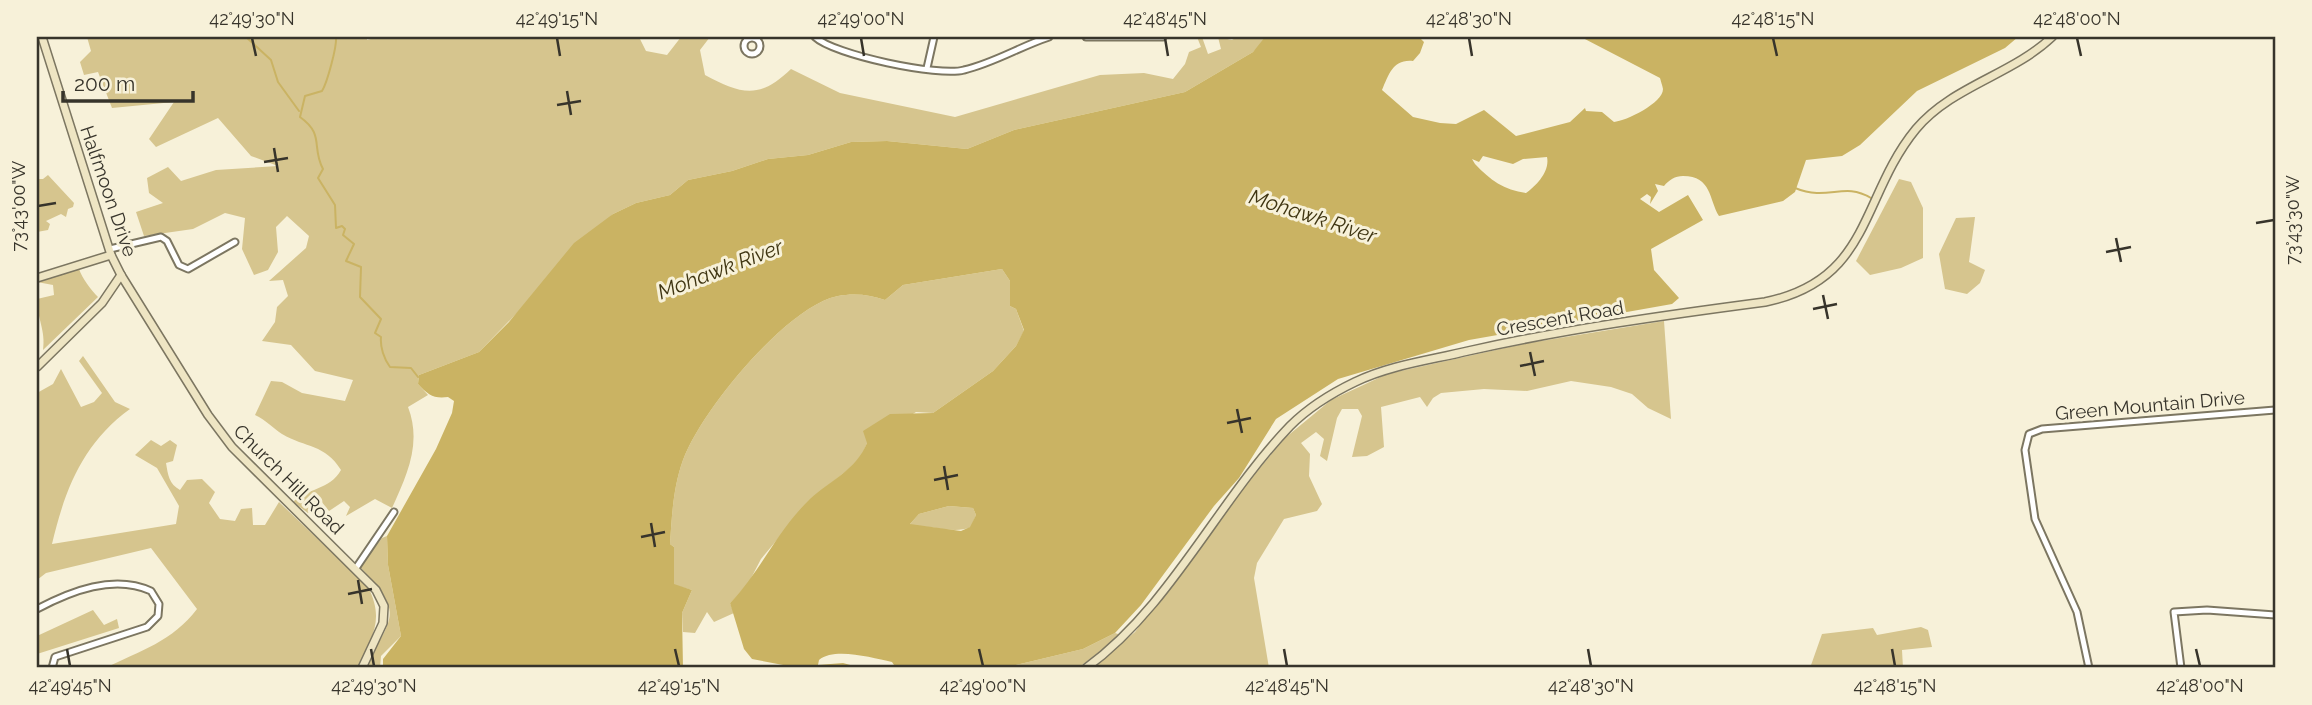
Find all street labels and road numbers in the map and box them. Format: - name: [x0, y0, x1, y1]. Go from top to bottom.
- street label: Halfmoon Drive: [76, 123, 142, 259]
- street label: Crescent Road: [1495, 296, 1625, 340]
- street label: Green Mountain Drive: [2054, 386, 2246, 424]
- street label: Church Hill Road: [229, 419, 349, 539]

